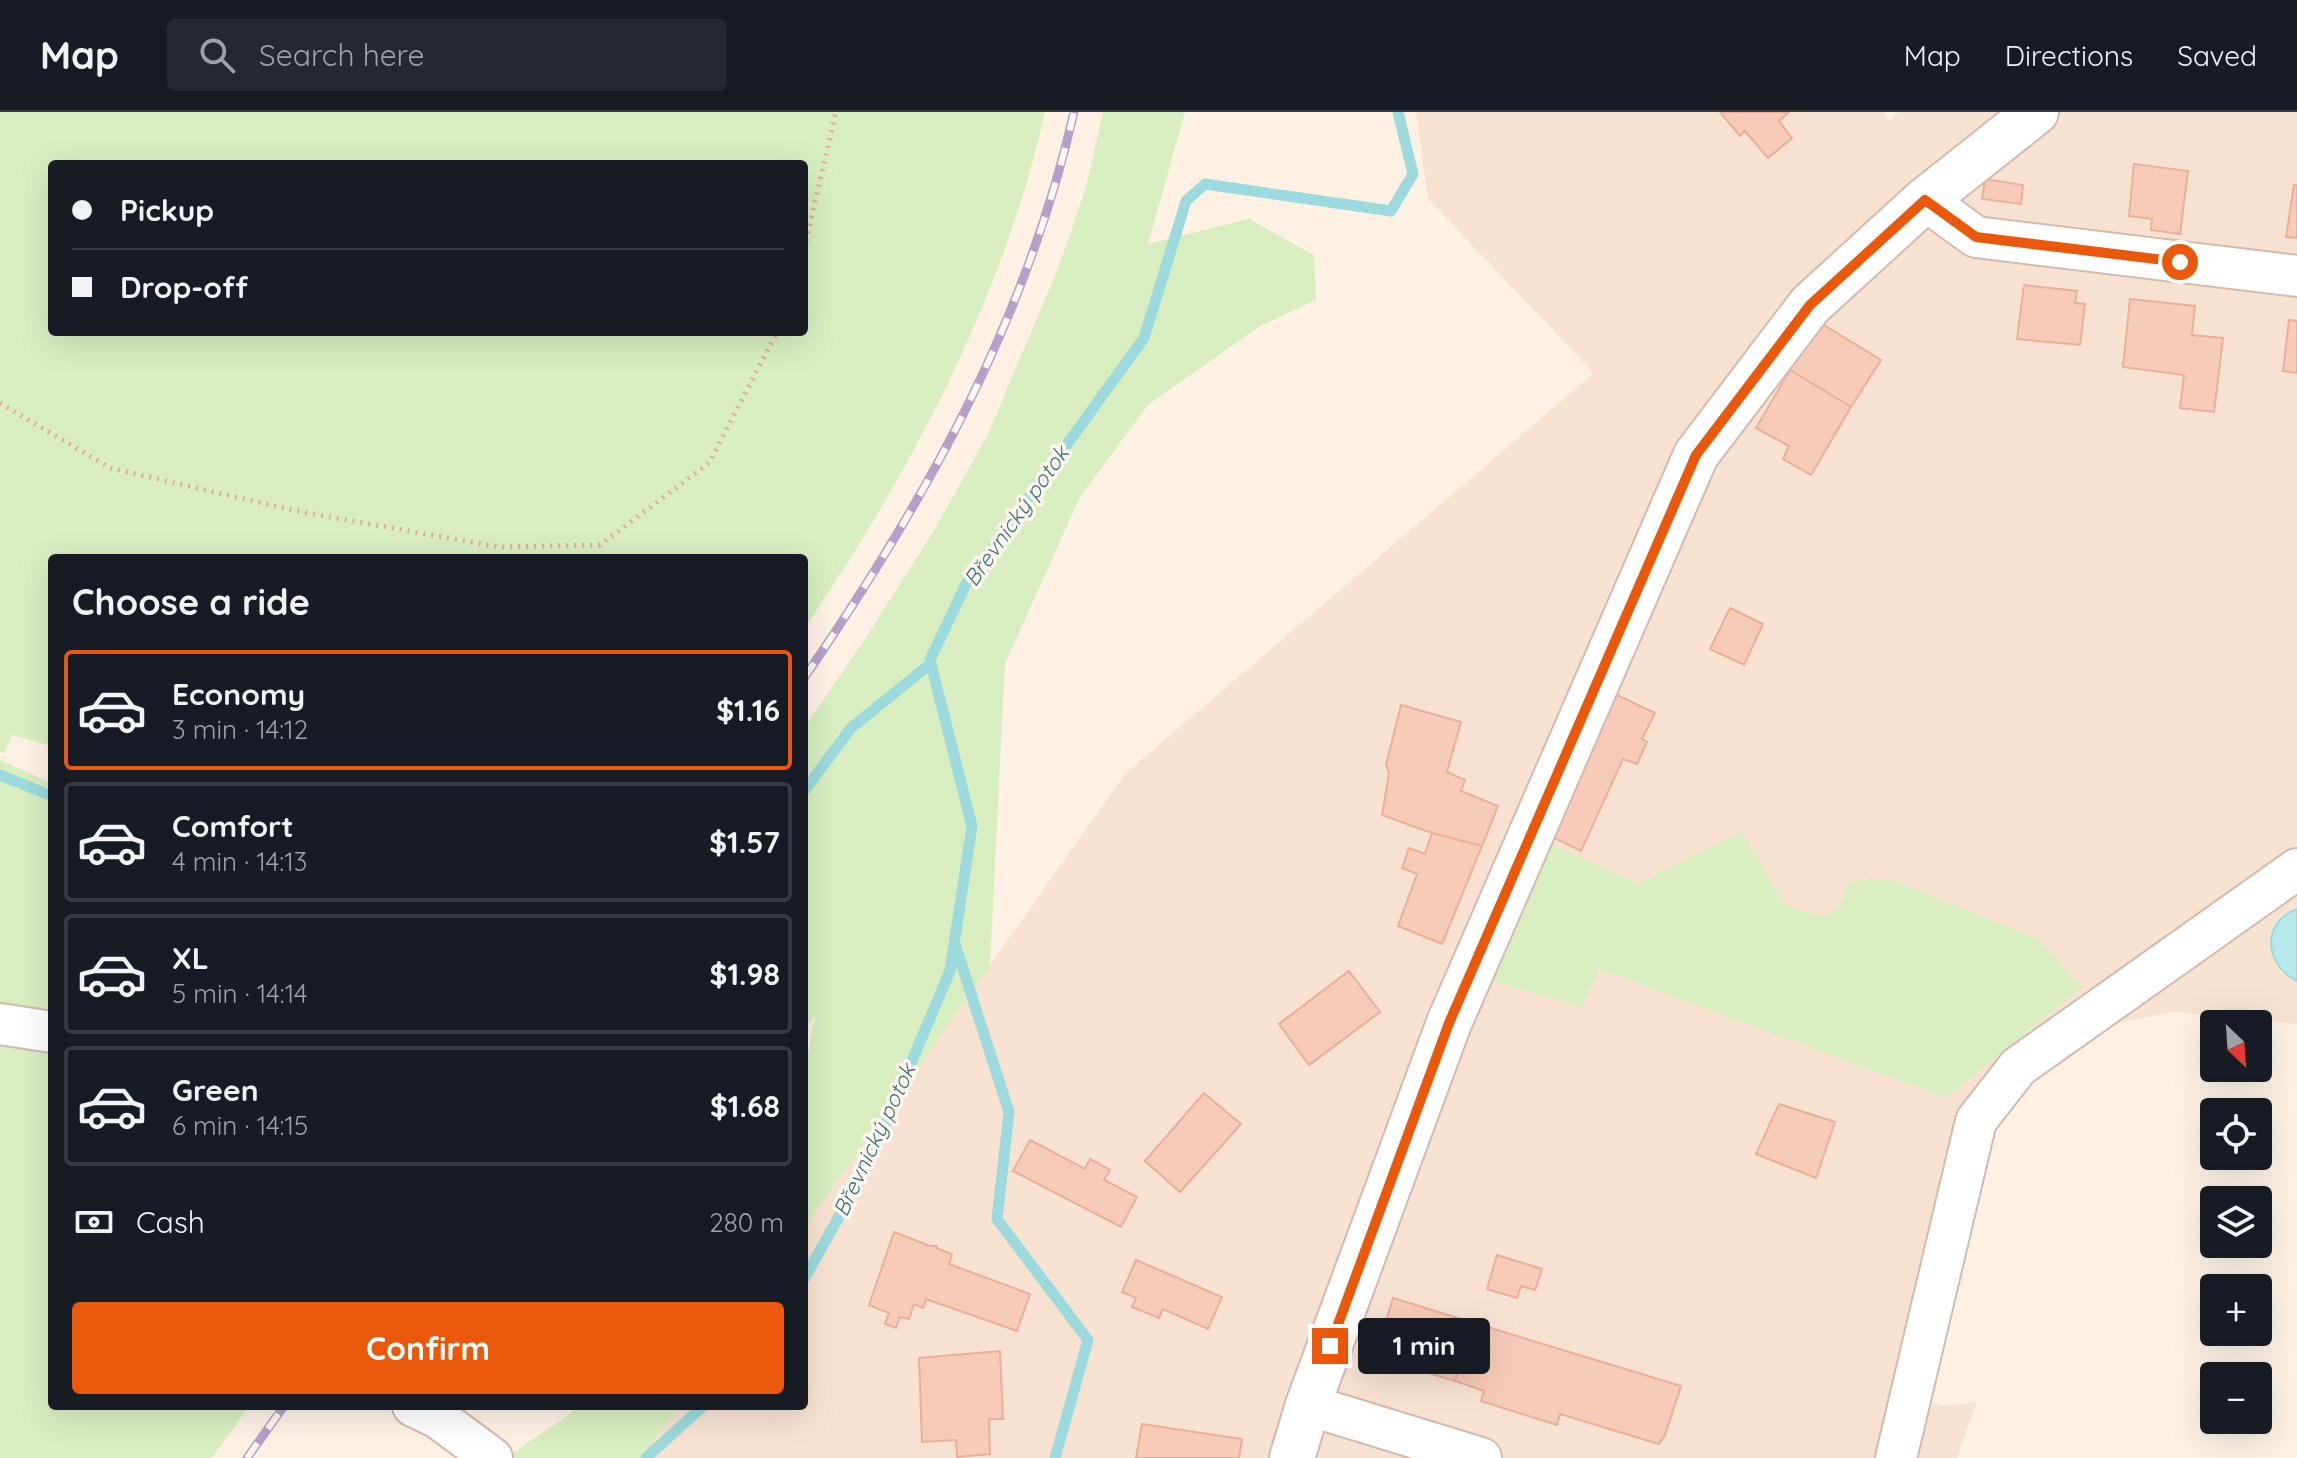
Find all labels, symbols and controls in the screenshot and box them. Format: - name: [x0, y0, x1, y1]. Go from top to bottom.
- search box: [167, 19, 727, 91]
- text: Map: [40, 31, 119, 79]
- icon: search: [195, 33, 239, 77]
- text: Search here: [259, 36, 424, 74]
- text: Map: [1904, 38, 1961, 73]
- text: Directions: [2005, 38, 2133, 73]
- text: Saved: [2177, 38, 2257, 73]
- text: Pickup: [120, 191, 214, 229]
- route start: [2162, 244, 2198, 280]
- text: Drop-off: [120, 268, 248, 306]
- water label: Břevnický potok: [957, 439, 1076, 592]
- text: Choose a ride: [72, 579, 310, 624]
- icon: car: [76, 674, 148, 746]
- text: Economy: [172, 675, 305, 713]
- text: $1.16: [716, 691, 780, 729]
- text: 3 min · 14:12: [172, 713, 308, 746]
- icon: car: [76, 806, 148, 878]
- text: Comfort: [172, 807, 293, 845]
- text: $1.57: [709, 823, 780, 861]
- text: 4 min · 14:13: [172, 845, 307, 878]
- icon: car: [76, 938, 148, 1010]
- text: XL: [172, 939, 209, 977]
- text: $1.98: [709, 955, 780, 993]
- text: 5 min · 14:14: [172, 977, 308, 1010]
- north arrow: [2200, 1010, 2272, 1082]
- map controls: [2200, 1010, 2272, 1434]
- water label: Břevnický potok: [826, 1057, 922, 1221]
- icon: car: [76, 1070, 148, 1142]
- text: Green: [172, 1071, 259, 1109]
- text: $1.68: [710, 1087, 780, 1125]
- button: locate: [2200, 1098, 2272, 1170]
- text: 6 min · 14:15: [172, 1109, 308, 1142]
- button: layers: [2200, 1186, 2272, 1258]
- icon: cash: [72, 1200, 116, 1244]
- text: Cash: [136, 1203, 205, 1241]
- text: 280 m: [709, 1206, 784, 1239]
- button: +: [2200, 1274, 2272, 1346]
- button: Confirm: [72, 1302, 784, 1394]
- callout: 1 min: [1358, 1318, 1490, 1374]
- route end: [1312, 1328, 1348, 1364]
- text: 1 min: [1393, 1329, 1456, 1362]
- button: −: [2200, 1362, 2272, 1434]

